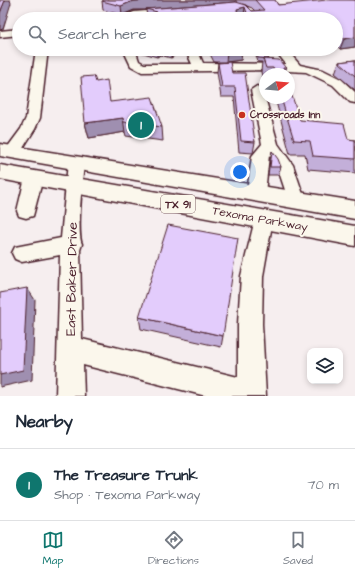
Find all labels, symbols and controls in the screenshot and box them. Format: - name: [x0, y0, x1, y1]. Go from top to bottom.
- search box: [12, 12, 343, 56]
- icon: search: [26, 23, 48, 45]
- text: Search here: [58, 24, 147, 45]
- north arrow: [259, 68, 295, 104]
- place label: Crossroads Inn: [250, 108, 320, 122]
- pin: 1: [128, 110, 154, 140]
- marker: Crossroads Inn: [237, 110, 247, 120]
- your location: [230, 162, 250, 182]
- road number: TX 91: [161, 195, 195, 213]
- street label: Texoma Parkway: [211, 202, 310, 237]
- street label: East Baker Drive: [61, 221, 83, 336]
- map controls: [307, 348, 343, 384]
- button: layers: [307, 348, 343, 384]
- text: Nearby: [16, 410, 73, 434]
- text: The Treasure Trunk: [54, 465, 198, 486]
- text: 1: [28, 476, 30, 494]
- text: 70 m: [307, 476, 339, 494]
- text: Shop · Texoma Parkway: [54, 486, 200, 504]
- tab: Map: [42, 529, 64, 568]
- tab: Directions: [148, 529, 199, 568]
- tab: Saved: [283, 529, 313, 568]

